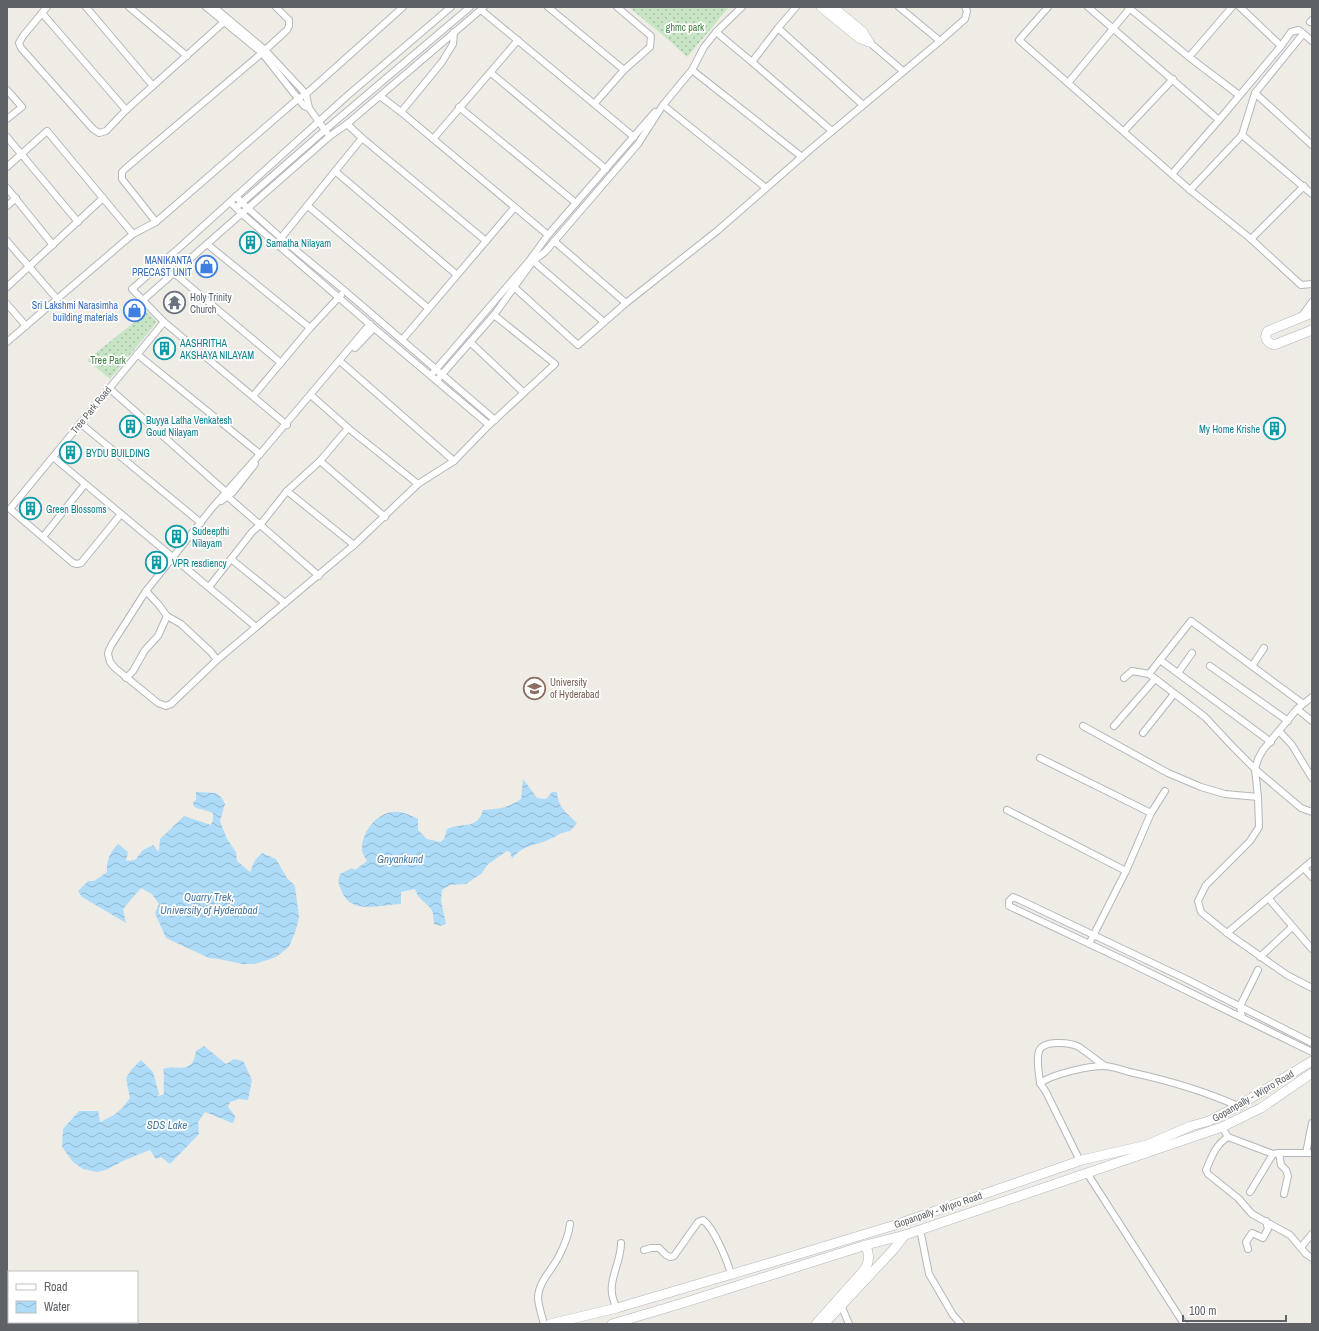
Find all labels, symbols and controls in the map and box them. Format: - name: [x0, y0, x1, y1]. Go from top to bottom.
- park label: ghmc park: [666, 21, 705, 34]
- building icon: Samatha Nilayam: [238, 230, 264, 256]
- place label: Samatha Nilayam: [266, 237, 331, 250]
- shop icon: MANIKANTA PRECAST UNIT: [194, 253, 220, 279]
- place label: MANIKANTA PRECAST UNIT: [132, 254, 193, 279]
- temple icon: Holy Trinity Church: [161, 290, 187, 316]
- place label: Holy Trinity Church: [190, 291, 232, 316]
- shop icon: Sri Lakshmi Narasimha building materials: [121, 298, 147, 324]
- place label: Sri Lakshmi Narasimha building materials: [32, 299, 118, 324]
- building icon: AASHRITHA AKSHAYA NILAYAM: [151, 336, 177, 362]
- place label: AASHRITHA AKSHAYA NILAYAM: [179, 337, 254, 362]
- park label: Tree Park: [90, 354, 127, 367]
- street label: Tree Park Road: [68, 384, 114, 436]
- building icon: Buyya Latha Venkatesh Goud Nilayam: [117, 413, 143, 439]
- place label: Buyya Latha Venkatesh Goud Nilayam: [146, 414, 232, 439]
- building icon: My Home Krishe: [1262, 416, 1288, 442]
- place label: My Home Krishe: [1199, 423, 1260, 436]
- building icon: BYDU BUILDING: [58, 440, 84, 466]
- place label: BYDU BUILDING: [86, 447, 150, 460]
- building icon: Green Blossoms: [18, 496, 44, 522]
- place label: Green Blossoms: [46, 503, 107, 516]
- building icon: Sudeepthi Nilayam: [163, 524, 189, 550]
- place label: Sudeepthi Nilayam: [192, 525, 229, 550]
- building icon: VPR resdiency: [144, 550, 170, 576]
- place label: VPR resdiency: [172, 557, 228, 570]
- school or university icon: University of Hyderabad: [522, 675, 548, 701]
- place label: University of Hyderabad: [550, 676, 599, 701]
- water label: Gnyankund: [377, 852, 424, 866]
- water label: Quarry Trek, University of Hyderabad: [160, 890, 259, 917]
- street label: Gopanpally - Wipro Road: [1210, 1067, 1296, 1125]
- water label: SDS Lake: [147, 1118, 187, 1132]
- street label: Gopanpally - Wipro Road: [892, 1189, 984, 1231]
- legend: [8, 1271, 138, 1323]
- text: Road: [44, 1279, 68, 1295]
- scale bar: [1183, 1297, 1286, 1323]
- text: Water: [44, 1299, 71, 1315]
- text: 100 m: [1189, 1303, 1216, 1319]

